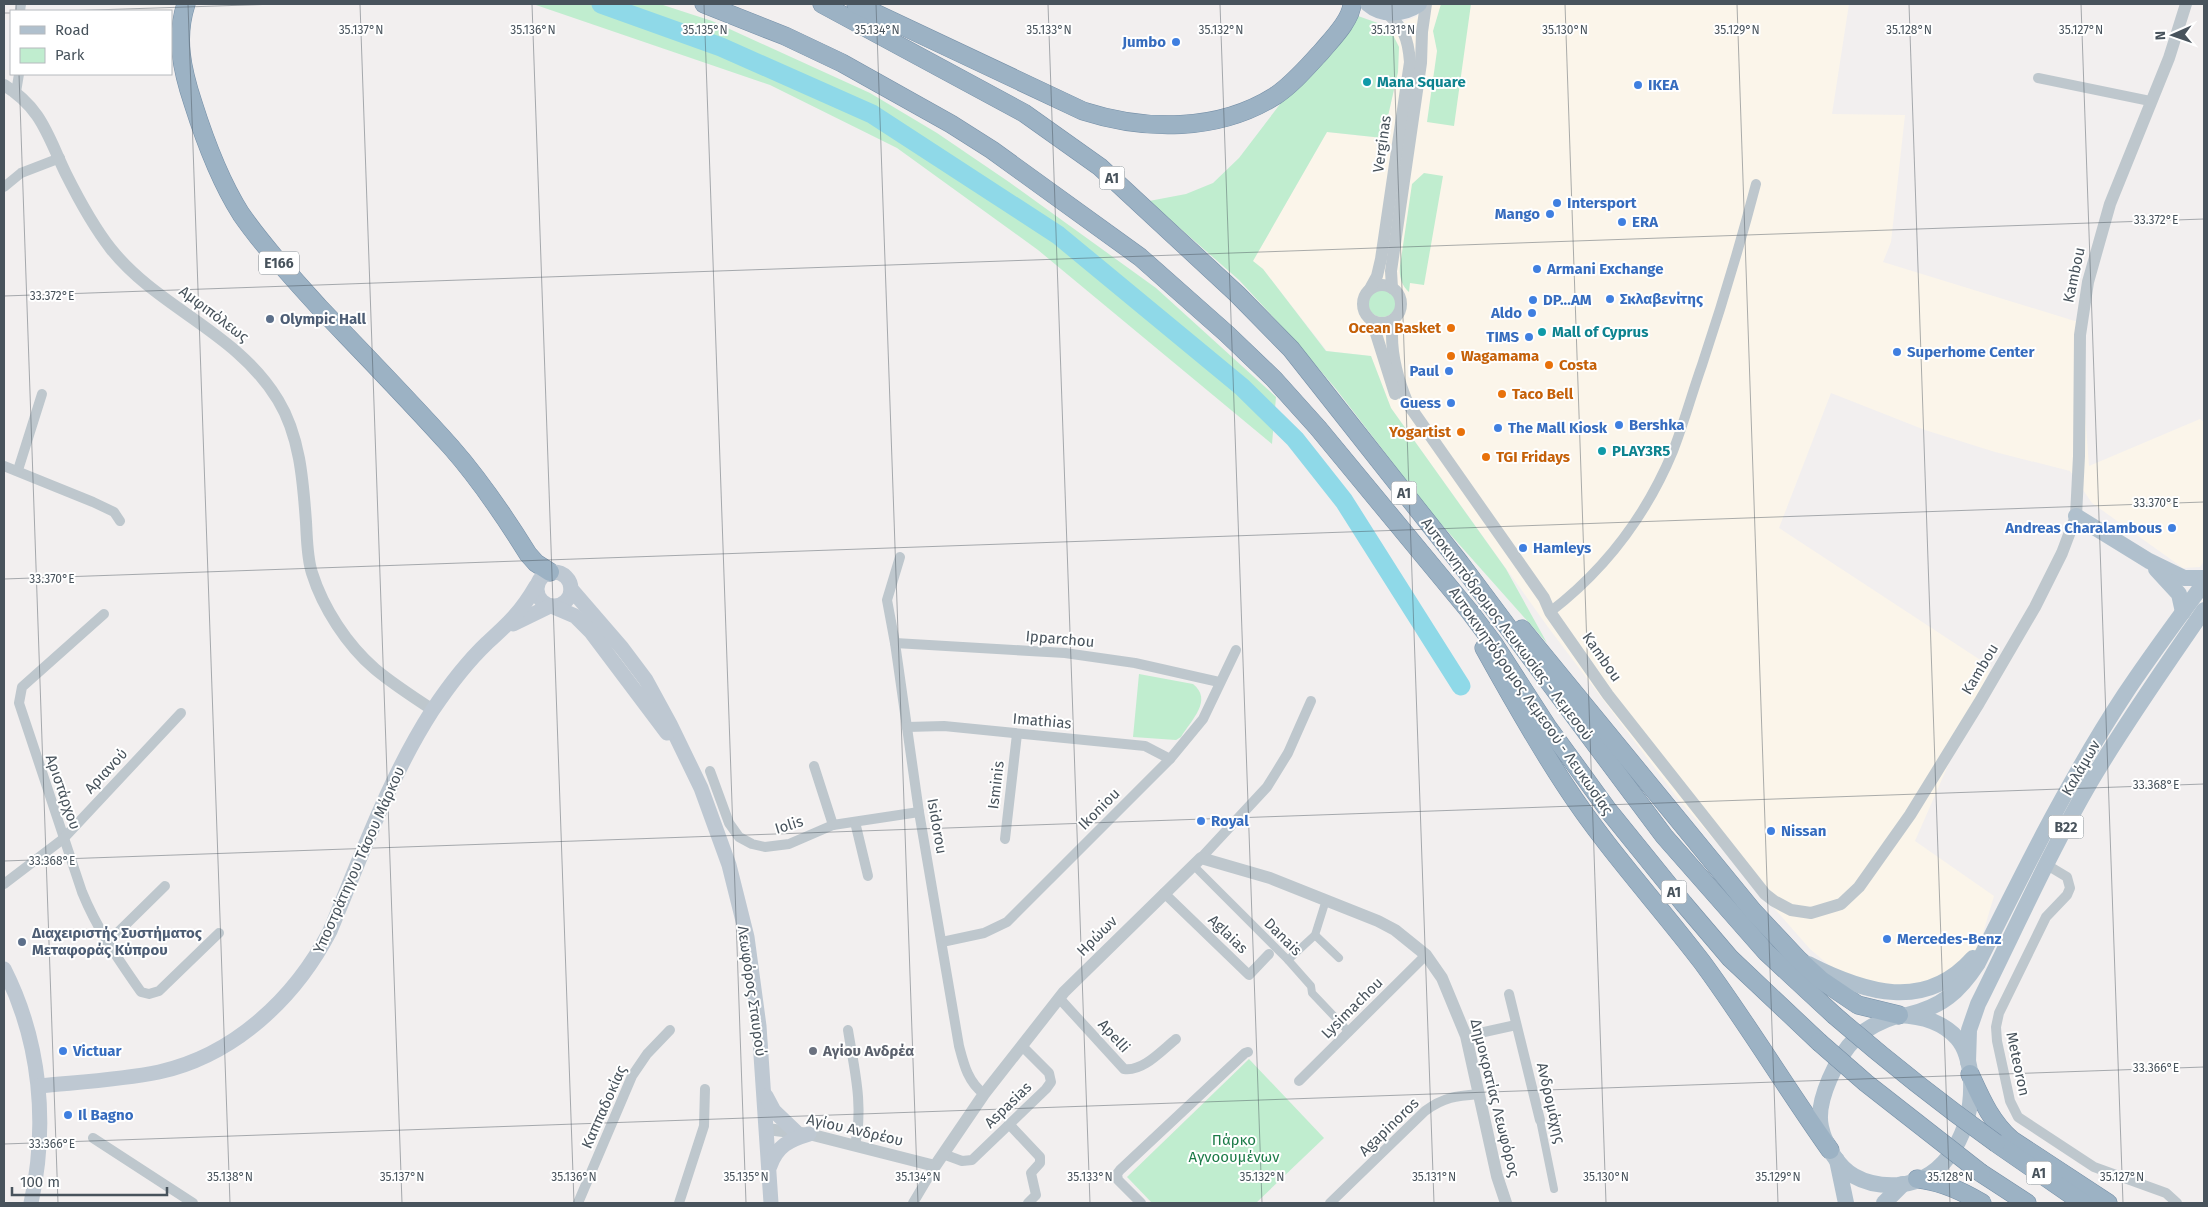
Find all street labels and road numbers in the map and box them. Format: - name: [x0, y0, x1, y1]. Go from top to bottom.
- street label: Verginas: [1369, 114, 1395, 174]
- road number: A1: [1100, 167, 1124, 190]
- street label: Kambou: [2059, 246, 2089, 304]
- road number: E166: [259, 252, 299, 274]
- street label: Αμφιπόλεως: [176, 282, 252, 346]
- road number: A1: [1392, 482, 1416, 504]
- street label: Αυτοκινητόδρομος Λευκωσίας - Λεμεσού: [1417, 514, 1597, 744]
- street label: Αυτοκινητόδρομος Λεμεσού - Λευκωσίας: [1445, 584, 1617, 818]
- street label: Ipparchou: [1025, 627, 1095, 651]
- street label: Kambou: [1579, 629, 1625, 685]
- street label: Kambou: [1958, 640, 2002, 698]
- street label: Imathias: [1012, 709, 1072, 733]
- street label: Καλάμων: [2058, 736, 2104, 799]
- street label: Αριανού: [81, 745, 131, 797]
- street label: Αριστάρχου: [42, 752, 84, 832]
- street label: Isminis: [984, 760, 1008, 810]
- street label: Υποστράτηγου Τάσου Μάρκου: [310, 764, 408, 956]
- street label: Ikoniou: [1075, 785, 1123, 833]
- street label: Isidorou: [923, 797, 951, 855]
- street label: Iolis: [773, 812, 805, 838]
- road number: B22: [2048, 816, 2084, 839]
- road number: A1: [1662, 880, 1686, 904]
- street label: Aglaias: [1204, 911, 1252, 957]
- street label: Ηρώων: [1073, 912, 1121, 960]
- street label: Danais: [1260, 914, 1306, 960]
- street label: Λεωφόρος Σταυρού: [734, 924, 770, 1058]
- street label: Lysimachou: [1318, 974, 1386, 1042]
- street label: Apelli: [1094, 1016, 1134, 1056]
- street label: Δημοκρατίας Λεωφόρος: [1467, 1017, 1523, 1179]
- street label: Meteoron: [2002, 1030, 2034, 1098]
- street label: Ανδρομάχης: [1533, 1061, 1569, 1145]
- street label: Καππαδοκίας: [578, 1063, 630, 1151]
- street label: Aspasias: [981, 1078, 1035, 1132]
- street label: Agapinoros: [1355, 1094, 1423, 1160]
- street label: Αγίου Ανδρέου: [805, 1110, 905, 1150]
- road number: A1: [2026, 1162, 2052, 1184]

